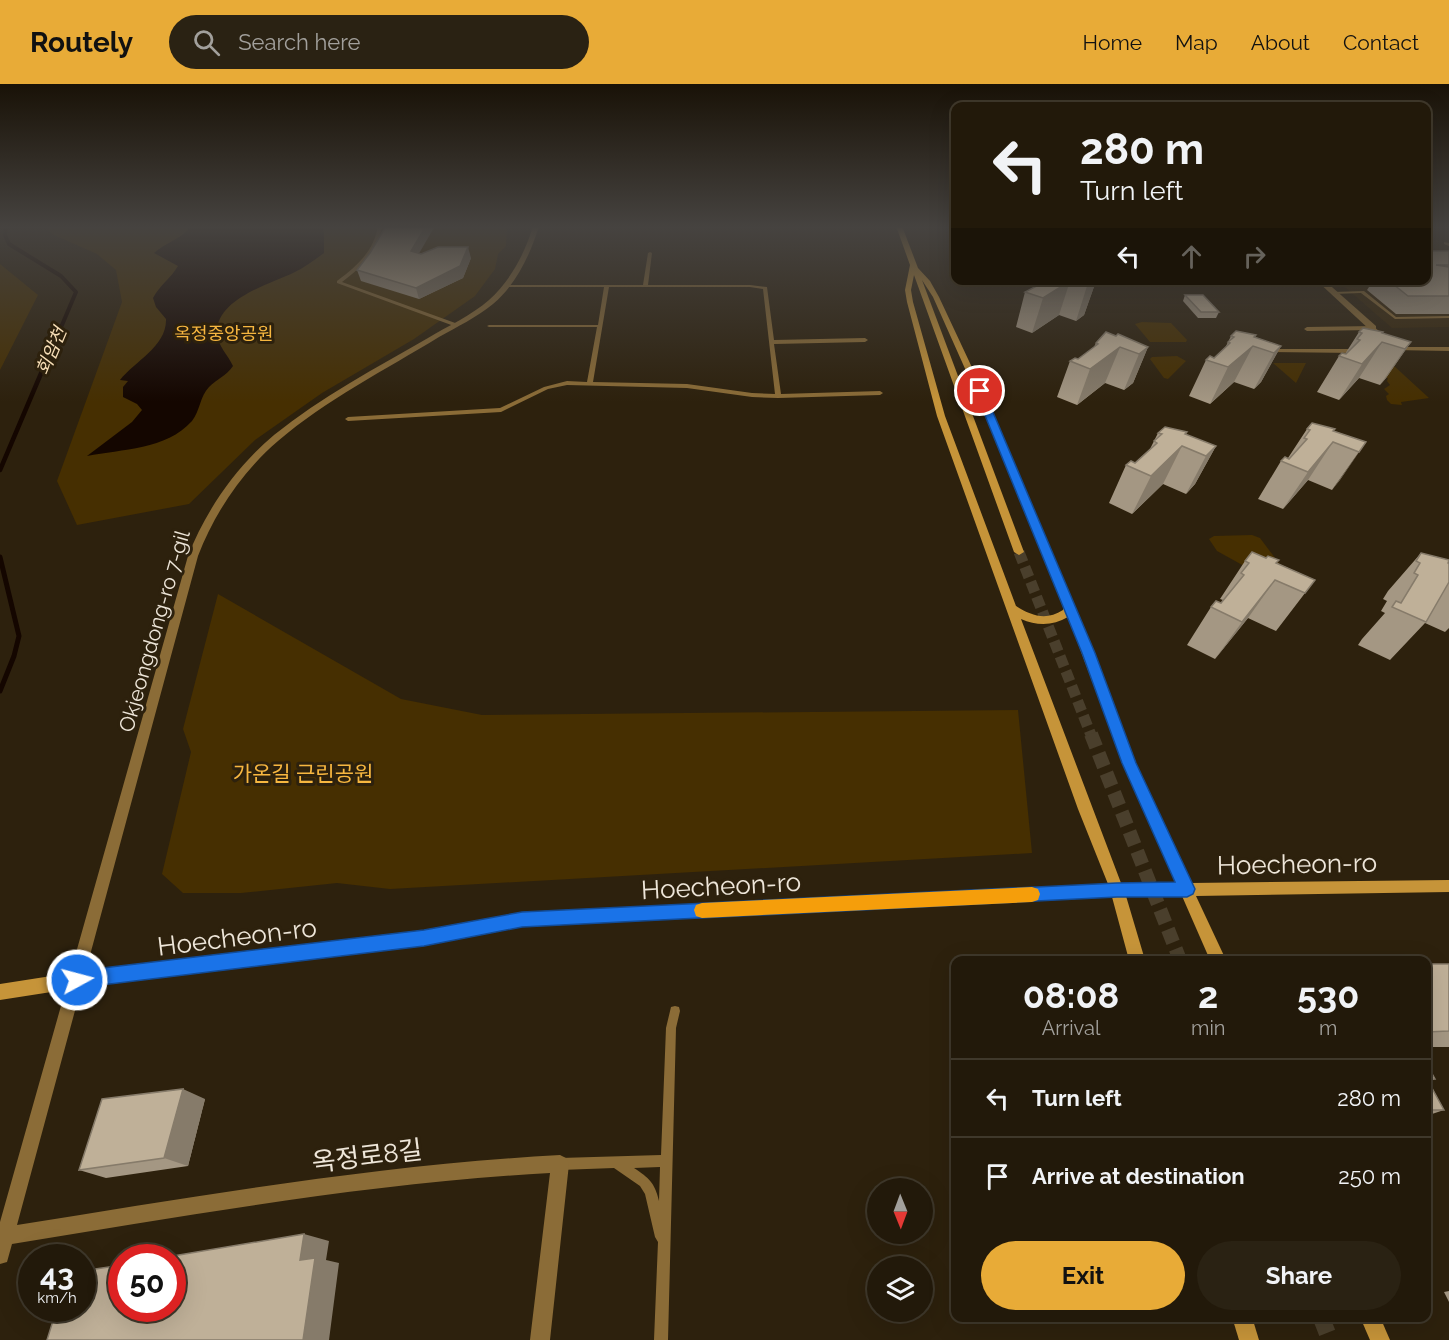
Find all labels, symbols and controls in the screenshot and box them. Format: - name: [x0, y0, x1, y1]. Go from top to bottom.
- search box: [169, 15, 589, 69]
- text: Routely: [30, 26, 133, 59]
- icon: search: [190, 26, 223, 59]
- text: Search here: [238, 29, 360, 55]
- text: Home: [1083, 30, 1142, 55]
- text: Map: [1175, 30, 1218, 55]
- text: About: [1251, 30, 1310, 55]
- text: Contact: [1343, 30, 1419, 55]
- text: 280 m: [1080, 125, 1204, 174]
- icon: left: [981, 126, 1059, 204]
- text: Turn left: [1080, 175, 1183, 206]
- icon: left: [1112, 240, 1145, 273]
- icon: ahead: [1175, 240, 1208, 273]
- icon: right: [1238, 240, 1271, 273]
- water label: 회암천: [32, 322, 71, 378]
- park label: 옥정중앙공원: [174, 323, 274, 344]
- pin: [954, 365, 1005, 416]
- icon: arrive: [963, 374, 996, 407]
- street label: Okjeongdong-ro 7-gil: [113, 527, 195, 735]
- park label: 가온길 근린공원: [233, 761, 373, 786]
- street label: Hoecheon-ro: [1217, 848, 1377, 880]
- street label: Hoecheon-ro: [640, 867, 802, 905]
- street label: Hoecheon-ro: [156, 912, 318, 962]
- position arrow: [45, 948, 109, 1012]
- text: 08:08: [1023, 974, 1119, 1016]
- text: 2: [1198, 974, 1218, 1016]
- text: 530: [1297, 974, 1359, 1016]
- text: Arrival: [1042, 1016, 1100, 1040]
- text: min: [1191, 1016, 1225, 1040]
- text: m: [1319, 1016, 1337, 1040]
- icon: left: [981, 1082, 1014, 1115]
- text: Turn left: [1032, 1085, 1122, 1111]
- text: 280 m: [1337, 1085, 1401, 1111]
- street label: 옥정로8길: [310, 1134, 424, 1178]
- icon: arrive: [981, 1160, 1014, 1193]
- text: Arrive at destination: [1032, 1163, 1245, 1189]
- text: 250 m: [1338, 1163, 1401, 1189]
- north arrow: [867, 1178, 933, 1244]
- map controls: [867, 1178, 933, 1322]
- button: Exit: [981, 1241, 1185, 1310]
- button: Share: [1197, 1241, 1401, 1310]
- speed limit sign: 50: [108, 1244, 186, 1322]
- button: layers: [867, 1256, 933, 1322]
- text: 43: [40, 1258, 74, 1293]
- text: km/h: [37, 1289, 77, 1307]

